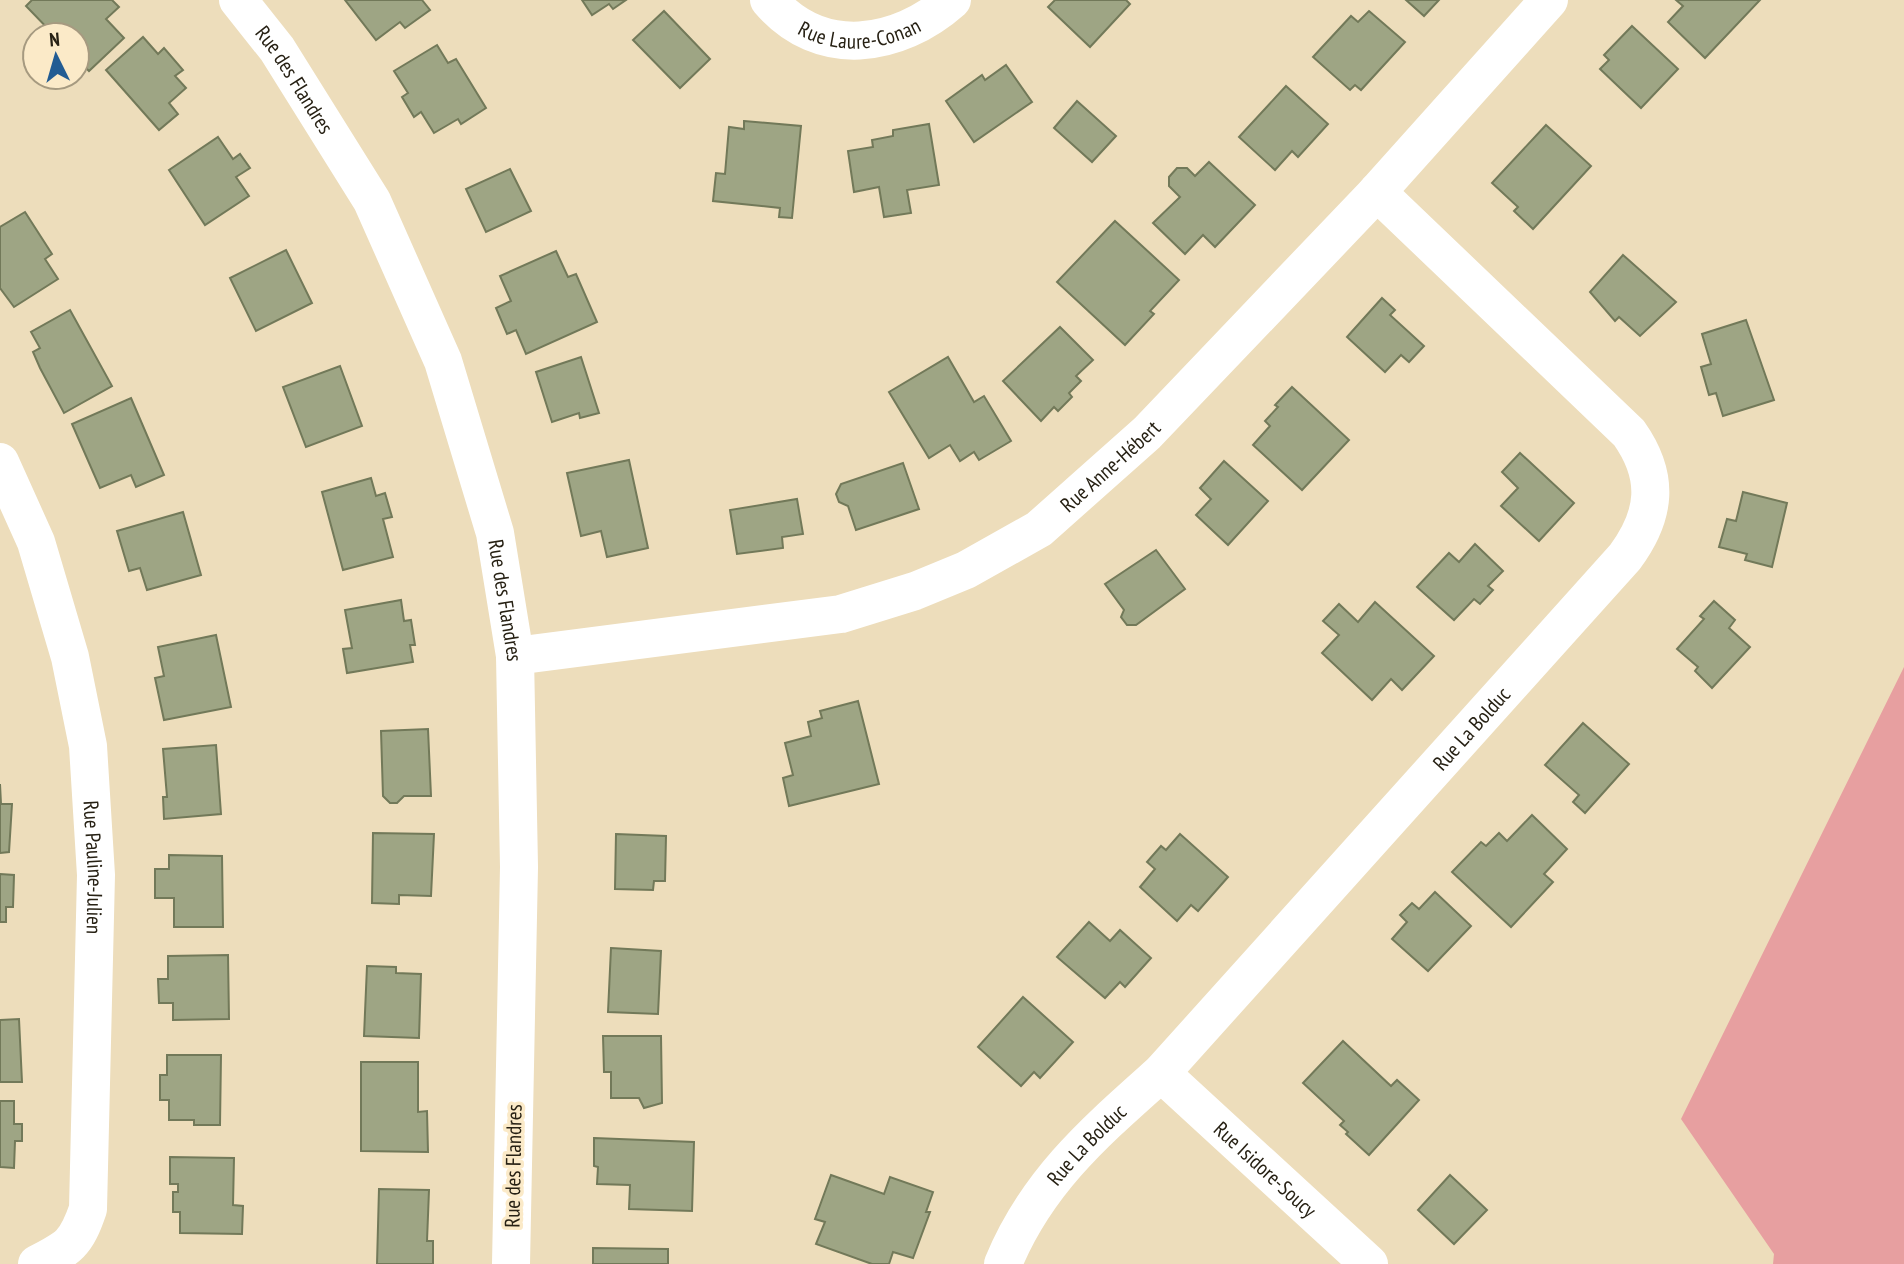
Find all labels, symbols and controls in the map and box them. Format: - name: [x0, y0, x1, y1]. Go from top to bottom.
- street label: Rue Laure-Conan: [794, 11, 925, 54]
- street label: Rue des Flandres: [250, 20, 340, 139]
- north arrow: [21, 21, 91, 91]
- text: N: [48, 27, 61, 51]
- street label: Rue Anne-Hébert: [1054, 414, 1166, 517]
- street label: Rue des Flandres: [483, 537, 529, 662]
- street label: Rue La Bolduc: [1426, 680, 1516, 776]
- street label: Rue Pauline-Julien: [78, 800, 110, 935]
- street label: Rue La Bolduc: [1041, 1097, 1132, 1190]
- street label: Rue des Flandres: [498, 1104, 528, 1228]
- street label: Rue Isidore-Soucy: [1209, 1115, 1323, 1223]

